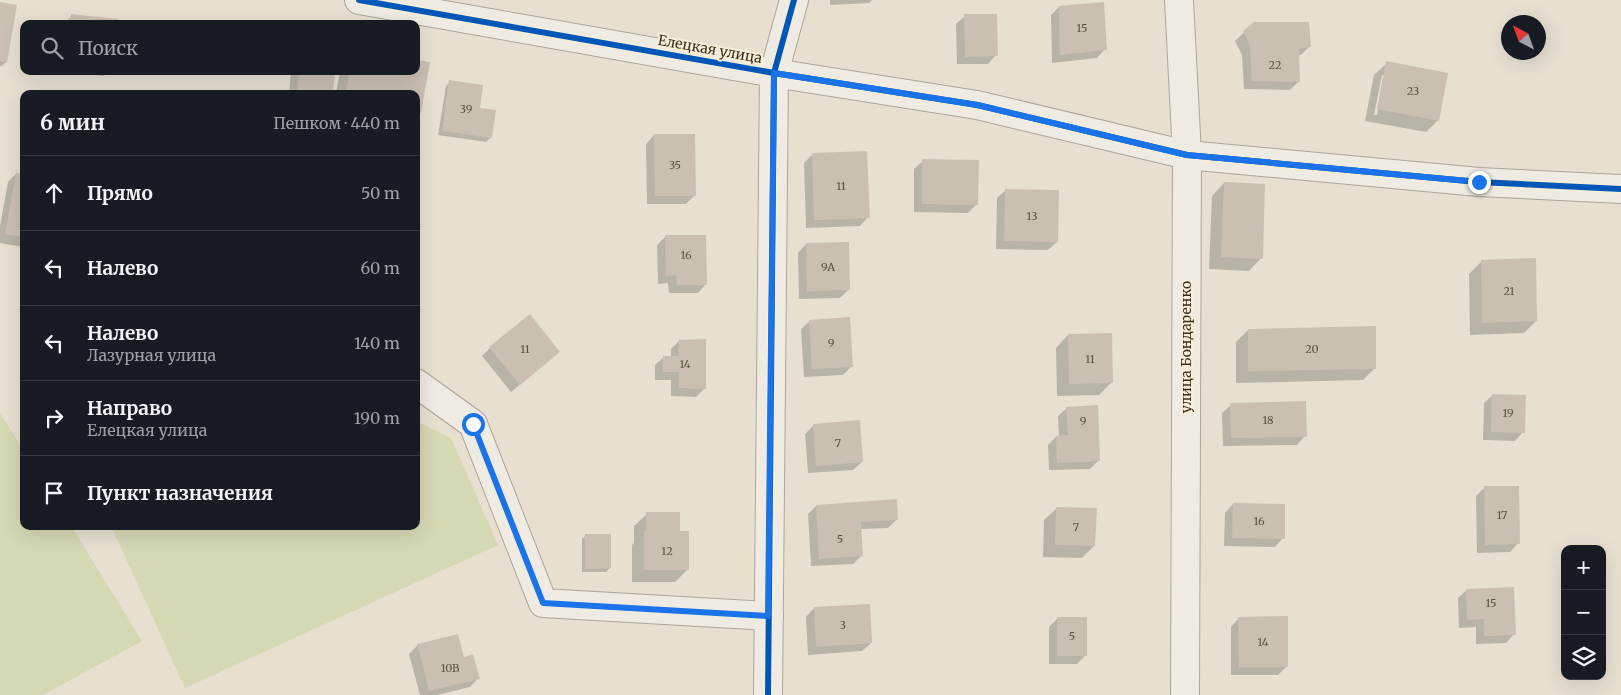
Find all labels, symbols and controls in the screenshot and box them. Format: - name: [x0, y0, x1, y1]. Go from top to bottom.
- north arrow: [1501, 15, 1546, 60]
- search box: [20, 20, 420, 75]
- house number: 15: [1076, 21, 1088, 35]
- street label: Елецкая улица: [657, 31, 764, 67]
- icon: search: [38, 34, 66, 62]
- text: Поиск: [78, 36, 138, 60]
- house number: 22: [1269, 58, 1281, 72]
- house number: 23: [1407, 84, 1419, 98]
- house number: 39: [460, 102, 473, 116]
- text: 6 мин: [40, 109, 105, 136]
- text: Пешком · 440 m: [273, 113, 400, 133]
- house number: 35: [669, 158, 681, 172]
- route end: [1468, 171, 1491, 194]
- icon: ahead: [40, 179, 68, 207]
- house number: 11: [836, 179, 846, 193]
- text: Прямо: [87, 181, 153, 205]
- text: 50 m: [361, 183, 400, 203]
- house number: 13: [1027, 209, 1037, 223]
- house number: 16: [680, 248, 692, 262]
- icon: left: [40, 254, 68, 282]
- text: Налево: [87, 256, 158, 280]
- text: 60 m: [360, 258, 400, 278]
- house number: 9А: [821, 260, 835, 274]
- street label: улица Бондаренко: [1177, 281, 1195, 413]
- house number: 21: [1503, 284, 1515, 298]
- text: Налево: [87, 321, 158, 345]
- icon: left: [40, 329, 68, 357]
- text: 140 m: [354, 333, 400, 353]
- house number: 9: [828, 336, 835, 350]
- house number: 11: [520, 342, 530, 356]
- house number: 20: [1305, 342, 1319, 356]
- text: Лазурная улица: [87, 345, 216, 365]
- house number: 11: [1085, 352, 1095, 366]
- house number: 14: [679, 357, 691, 371]
- text: Направо: [87, 396, 172, 420]
- icon: right: [40, 404, 68, 432]
- house number: 19: [1502, 406, 1514, 420]
- text: 190 m: [354, 408, 400, 428]
- route start: [462, 413, 485, 436]
- house number: 18: [1262, 413, 1274, 427]
- house number: 9: [1080, 414, 1087, 428]
- text: Елецкая улица: [87, 420, 207, 440]
- house number: 7: [835, 436, 841, 450]
- icon: arrive: [40, 479, 68, 507]
- text: Пункт назначения: [87, 481, 273, 505]
- house number: 17: [1497, 508, 1507, 522]
- house number: 16: [1253, 514, 1265, 528]
- house number: 7: [1073, 520, 1079, 534]
- house number: 5: [837, 532, 843, 546]
- house number: 12: [661, 544, 673, 558]
- map controls: [1561, 545, 1606, 680]
- button: +: [1561, 545, 1606, 590]
- button: −: [1561, 590, 1606, 635]
- house number: 15: [1485, 596, 1497, 610]
- house number: 3: [840, 618, 846, 632]
- house number: 5: [1069, 629, 1075, 643]
- house number: 14: [1257, 635, 1269, 649]
- button: layers: [1561, 635, 1606, 680]
- house number: 10В: [441, 661, 460, 675]

